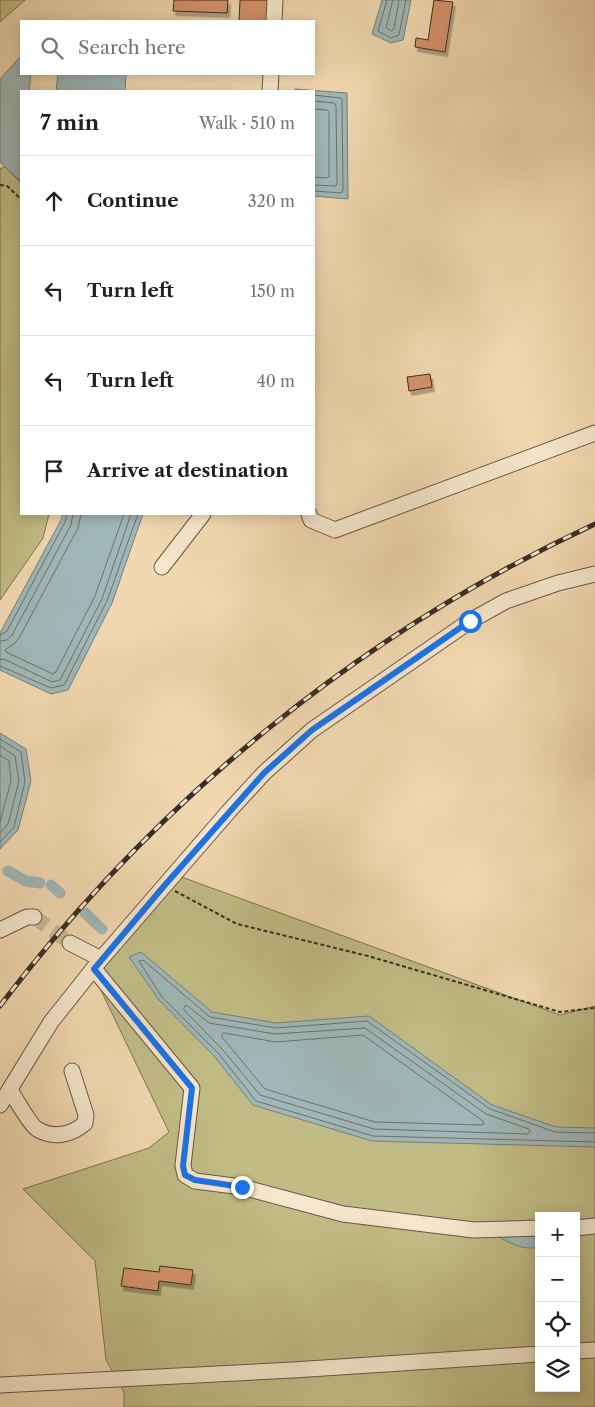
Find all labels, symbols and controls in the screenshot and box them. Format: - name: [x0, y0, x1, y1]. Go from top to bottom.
- search box: [20, 20, 315, 75]
- icon: search: [38, 34, 66, 62]
- text: Search here: [78, 36, 186, 59]
- text: 7 min: [40, 110, 99, 135]
- text: Walk · 510 m: [199, 113, 295, 133]
- icon: ahead: [40, 187, 68, 215]
- text: Continue: [87, 189, 179, 212]
- text: 320 m: [248, 191, 295, 211]
- icon: left: [40, 277, 68, 305]
- text: Turn left: [87, 279, 174, 302]
- text: 150 m: [250, 281, 295, 301]
- icon: left: [40, 367, 68, 395]
- text: Turn left: [87, 369, 174, 392]
- text: 40 m: [256, 371, 295, 391]
- icon: arrive: [40, 457, 68, 485]
- text: Arrive at destination: [87, 459, 288, 482]
- route start: [459, 610, 482, 633]
- route end: [231, 1176, 254, 1199]
- map controls: [535, 1212, 580, 1392]
- button: +: [535, 1212, 580, 1257]
- button: −: [535, 1257, 580, 1302]
- button: locate: [535, 1302, 580, 1347]
- button: layers: [535, 1347, 580, 1392]

